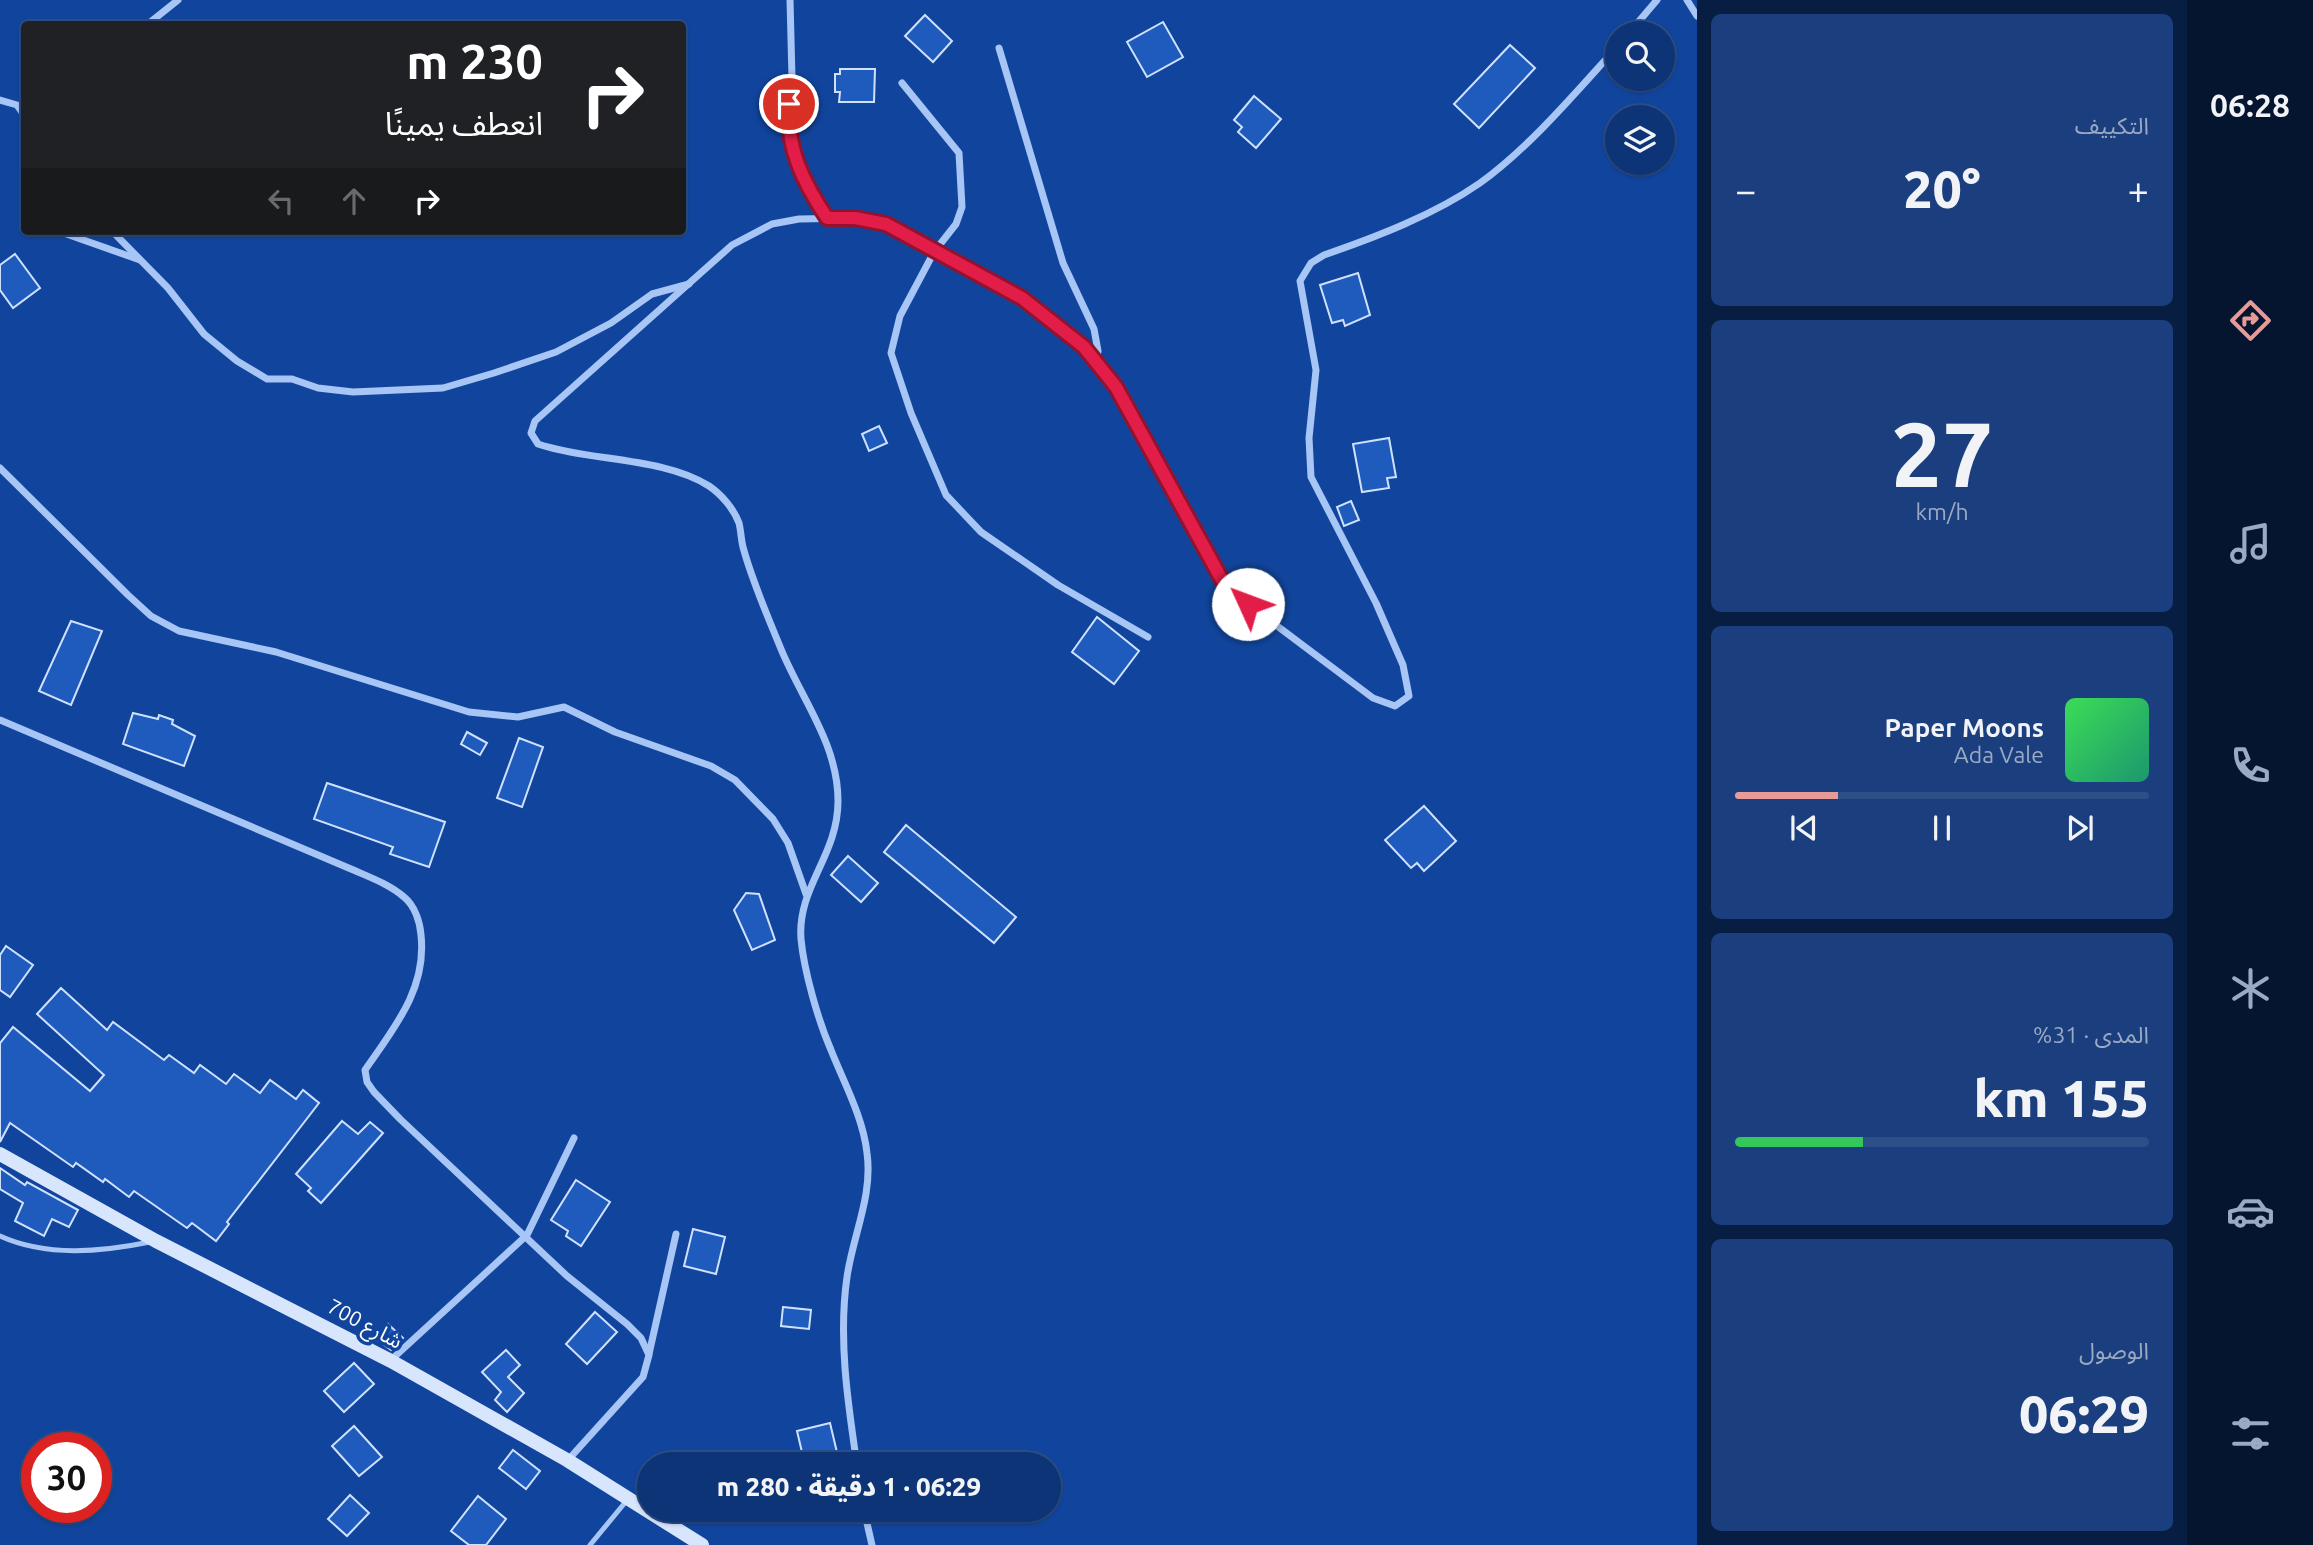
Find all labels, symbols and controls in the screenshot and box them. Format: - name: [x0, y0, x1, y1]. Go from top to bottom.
- map controls: [1605, 21, 1675, 175]
- button: search: [1605, 21, 1675, 91]
- text: 230 m: [406, 33, 543, 88]
- icon: right: [567, 49, 658, 140]
- pin: [759, 74, 819, 134]
- icon: arrive: [770, 85, 808, 123]
- text: 06:28: [2210, 87, 2290, 123]
- text: انعطف يمينًا: [385, 105, 543, 141]
- button: layers: [1605, 105, 1675, 175]
- text: التكييف: [2075, 113, 2149, 138]
- text: 20°: [1903, 160, 1981, 218]
- text: −: [1735, 169, 1756, 211]
- text: +: [2128, 169, 2149, 211]
- icon: left: [262, 182, 300, 220]
- icon: ahead: [335, 182, 373, 220]
- icon: right: [408, 182, 446, 220]
- icon: directions: [2226, 296, 2275, 345]
- text: 27: [1891, 402, 1993, 504]
- text: km/h: [1915, 499, 1969, 524]
- icon: music: [2226, 519, 2275, 568]
- position arrow: [1211, 567, 1285, 641]
- text: Paper Moons: [1885, 713, 2044, 742]
- icon: phone: [2226, 741, 2275, 790]
- text: Ada Vale: [1954, 742, 2044, 767]
- icon: previous: [1785, 809, 1823, 847]
- icon: pause: [1923, 809, 1961, 847]
- icon: next: [2061, 809, 2099, 847]
- icon: climate: [2226, 964, 2275, 1013]
- text: المدى · 31%: [2033, 1022, 2149, 1047]
- text: 155 km: [1974, 1069, 2149, 1127]
- icon: car: [2226, 1187, 2275, 1236]
- street label: شارع 700: [322, 1293, 407, 1356]
- text: الوصول: [2079, 1338, 2149, 1363]
- text: 06:29: [2019, 1385, 2149, 1443]
- icon: filters: [2226, 1409, 2275, 1458]
- speed limit sign: 30: [21, 1432, 112, 1523]
- text: 06:29 · 1 دقيقة · 280 m: [717, 1472, 981, 1501]

